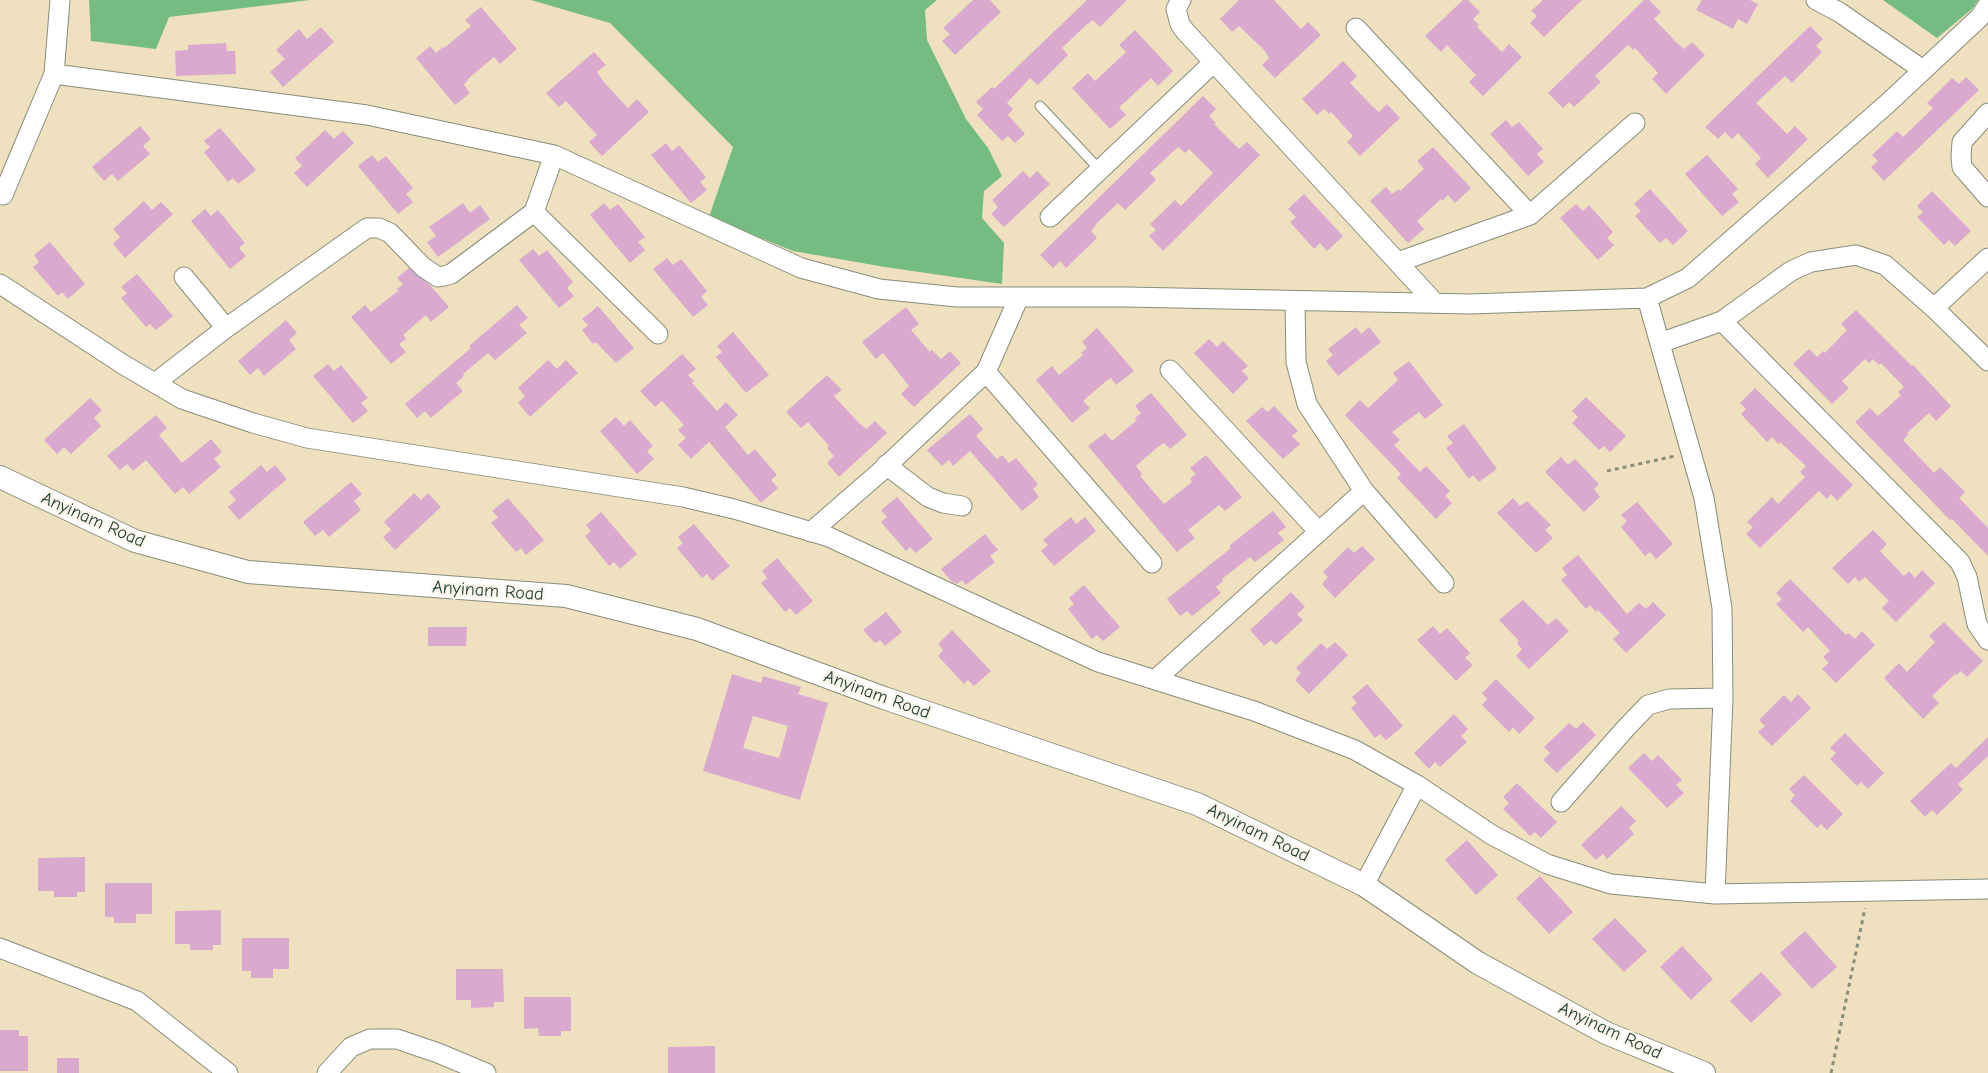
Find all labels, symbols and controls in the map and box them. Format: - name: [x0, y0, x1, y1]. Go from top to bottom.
- street label: Anyinam Road: [38, 487, 148, 553]
- street label: Anyinam Road: [432, 576, 544, 606]
- street label: Anyinam Road: [821, 666, 933, 724]
- street label: Anyinam Road: [1203, 799, 1313, 867]
- street label: Anyinam Road: [1555, 998, 1665, 1064]

